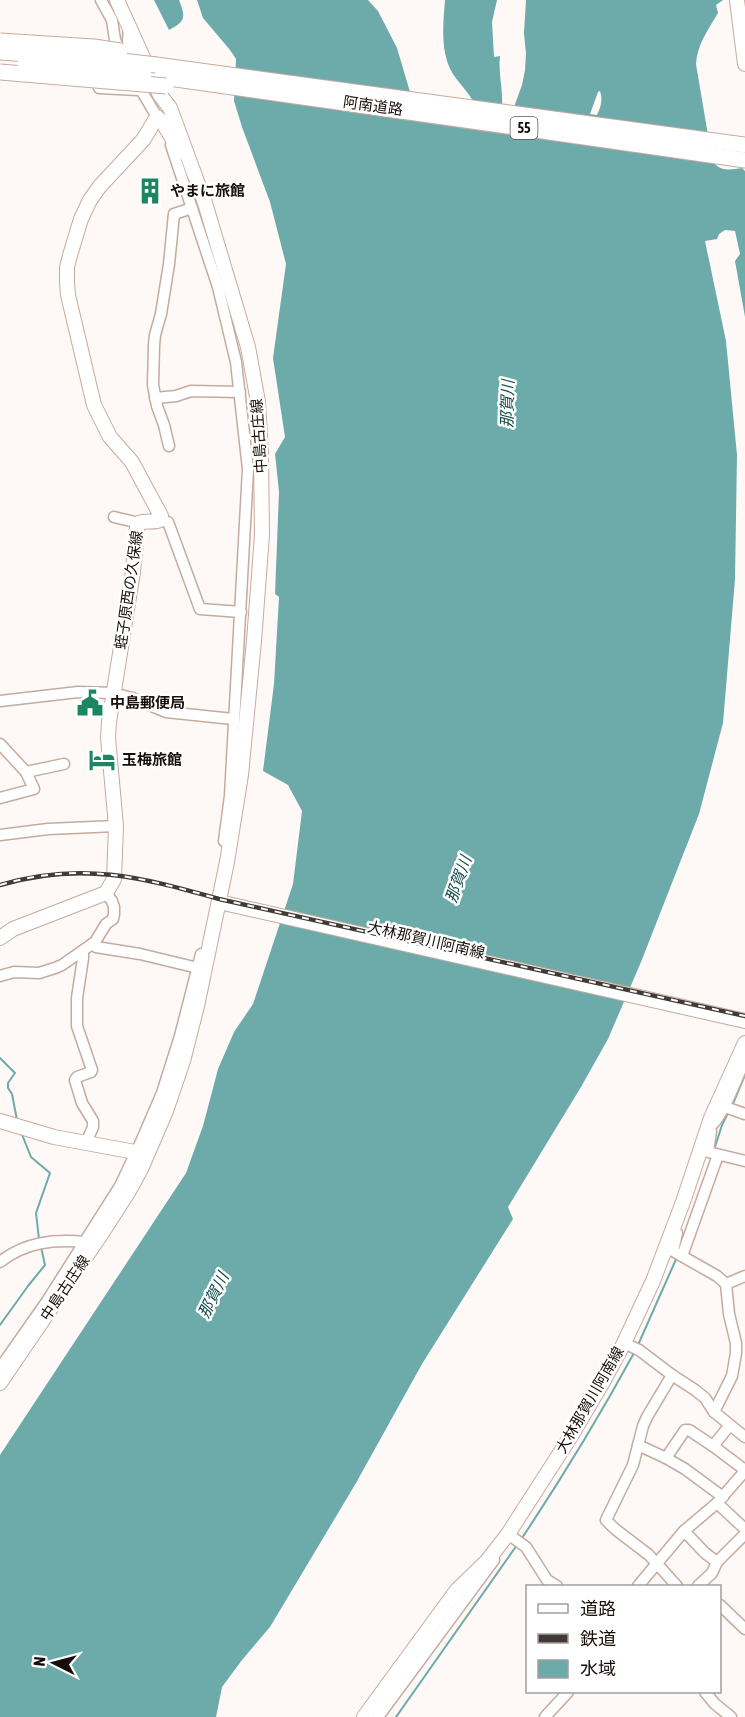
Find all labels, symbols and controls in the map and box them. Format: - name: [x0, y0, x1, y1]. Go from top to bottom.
- street label: 阿南道路: [342, 93, 404, 118]
- road number: 55: [510, 117, 538, 139]
- building icon: やまに旅館: [135, 176, 165, 206]
- place label: やまに旅館: [170, 182, 245, 199]
- water label: 那賀川: [498, 378, 516, 428]
- street label: 中島古庄線: [247, 398, 270, 474]
- street label: 蛭子原西の久保線: [112, 529, 145, 651]
- public building icon: 中島郵便局: [75, 688, 105, 718]
- place label: 中島郵便局: [110, 694, 185, 711]
- hotel icon: 玉梅旅館: [87, 745, 117, 775]
- place label: 玉梅旅館: [122, 751, 182, 768]
- water label: 那賀川: [442, 851, 475, 905]
- street label: 大林那賀川阿南線: [366, 918, 486, 961]
- street label: 中島古庄線: [37, 1252, 93, 1324]
- water label: 那賀川: [194, 1268, 232, 1321]
- street label: 大林那賀川阿南線: [552, 1344, 627, 1456]
- legend: [526, 1585, 721, 1693]
- text: 道路: [580, 1598, 616, 1619]
- text: 鉄道: [580, 1628, 616, 1649]
- north arrow: [24, 1633, 84, 1693]
- text: N: [30, 1656, 49, 1667]
- text: 水域: [580, 1658, 616, 1679]

